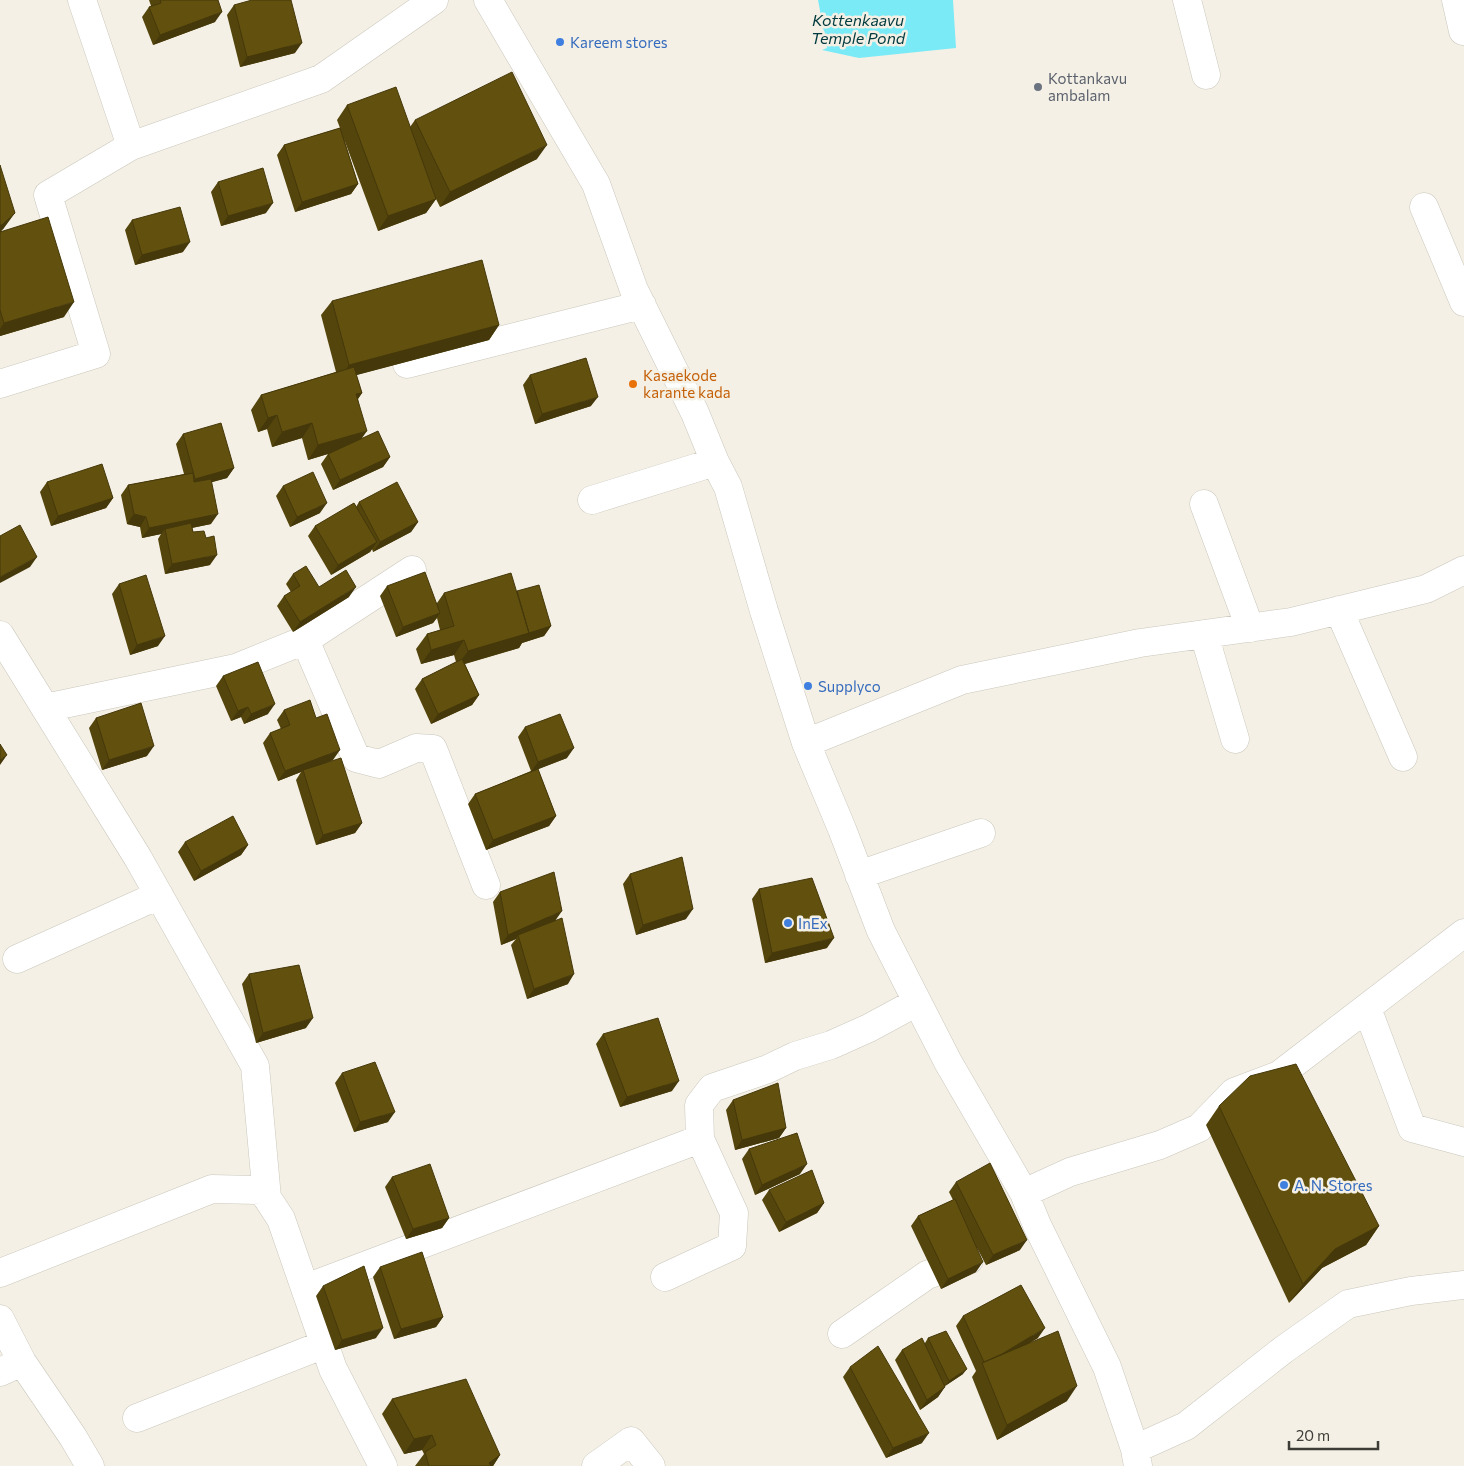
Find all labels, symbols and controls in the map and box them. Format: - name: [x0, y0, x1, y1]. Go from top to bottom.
- water label: Kottenkaavu Temple Pond: [811, 10, 906, 47]
- place label: Kareem stores: [570, 33, 668, 51]
- marker: Kareem stores: [554, 36, 566, 48]
- place label: Kottankavu ambalam: [1048, 69, 1127, 104]
- marker: Kottankavu ambalam: [1032, 81, 1044, 93]
- place label: Kasaekode karante kada: [643, 366, 731, 401]
- marker: Kasaekode karante kada: [627, 378, 639, 390]
- place label: Supplyco: [818, 677, 881, 695]
- marker: Supplyco: [802, 680, 814, 692]
- place label: InEx: [798, 914, 828, 932]
- marker: InEx: [782, 917, 794, 929]
- place label: A. N. Stores: [1294, 1176, 1373, 1194]
- marker: A. N. Stores: [1278, 1179, 1290, 1191]
- scale bar: [1289, 1418, 1378, 1450]
- text: 20 m: [1296, 1426, 1330, 1444]

